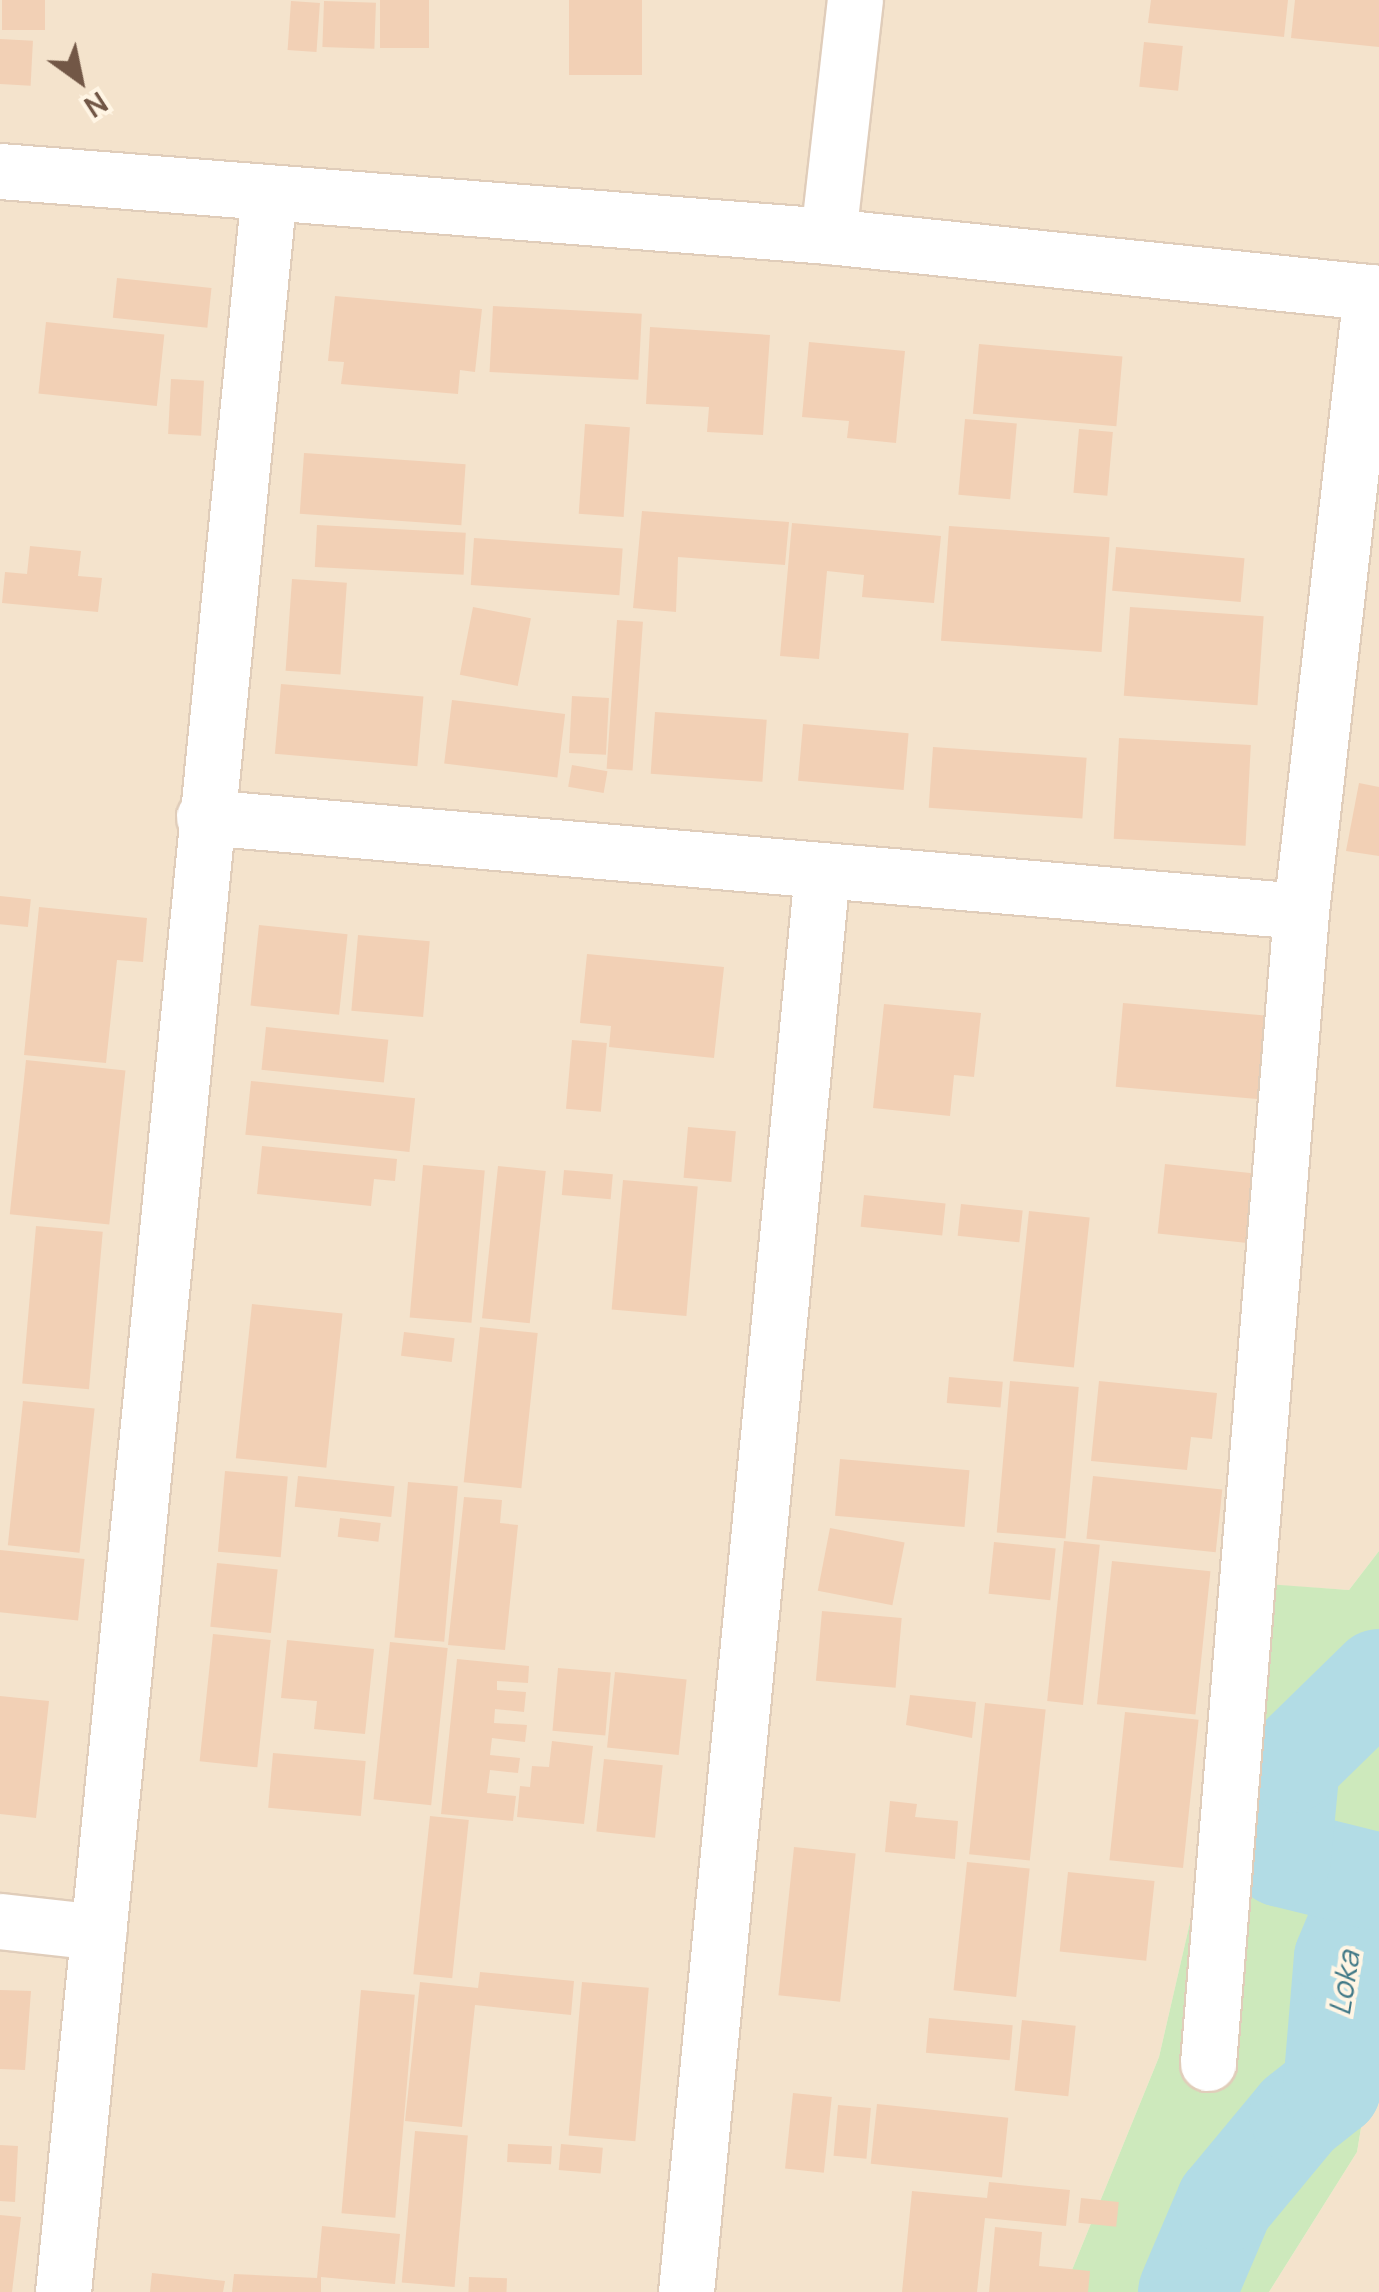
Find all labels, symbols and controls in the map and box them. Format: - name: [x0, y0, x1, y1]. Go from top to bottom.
- north arrow: [30, 30, 130, 130]
- text: N: [78, 84, 115, 127]
- water label: Loka: [1321, 1948, 1367, 2018]

